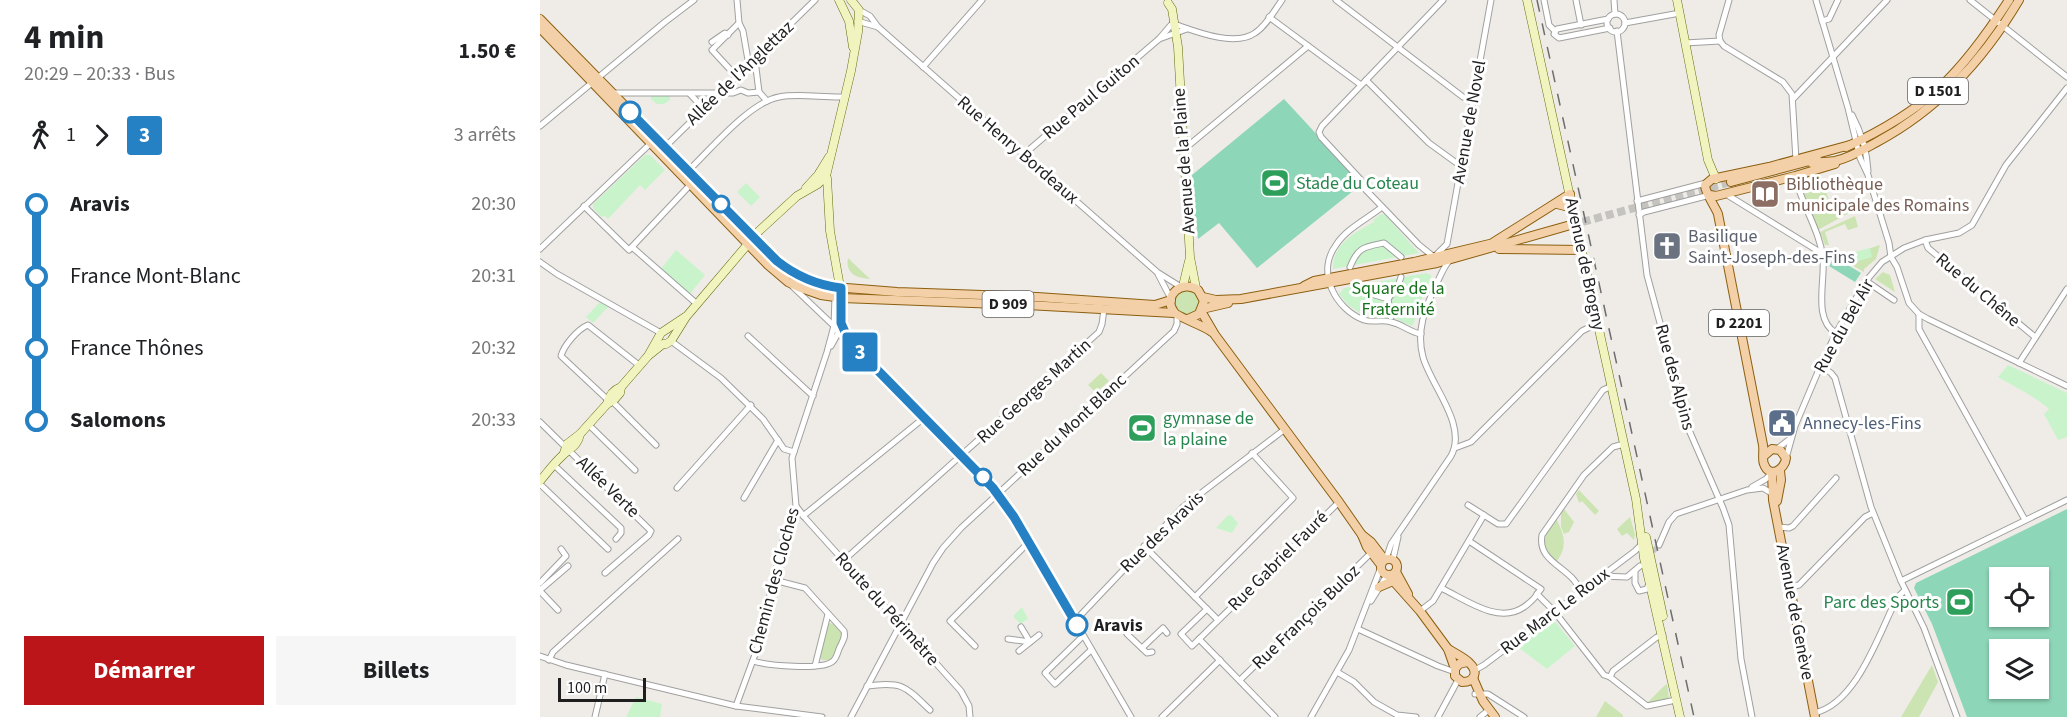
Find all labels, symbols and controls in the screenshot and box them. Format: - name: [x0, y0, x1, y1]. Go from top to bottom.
- text: 4 min: [24, 14, 104, 61]
- street label: Allée de l'Anglettaz: [681, 15, 800, 131]
- text: 1.50 €: [459, 35, 516, 67]
- street label: Rue Paul Guiton: [1037, 49, 1145, 145]
- street label: Avenue de Novel: [1446, 58, 1492, 186]
- text: 20:29 – 20:33 · Bus: [24, 60, 175, 88]
- road number: D 1501: [1908, 78, 1968, 104]
- street label: Avenue de la Plaine: [1166, 87, 1202, 235]
- street label: Rue Henry Bordeaux: [952, 90, 1084, 210]
- unlabelled marker: [619, 101, 641, 123]
- icon: walk: [24, 119, 57, 152]
- icon: forward: [85, 119, 118, 152]
- text: 3: [139, 120, 150, 150]
- text: 1: [66, 121, 76, 149]
- text: 3 arrêts: [454, 121, 516, 149]
- sports icon: Stade du Coteau: [1259, 167, 1291, 199]
- place label: Stade du Coteau: [1296, 171, 1419, 196]
- place label: Bibliothèque municipale des Romains: [1786, 172, 1969, 218]
- library icon: Bibliothèque municipale des Romains: [1749, 178, 1781, 210]
- text: Aravis: [70, 188, 130, 220]
- text: 20:30: [471, 190, 516, 218]
- unlabelled marker: [712, 195, 730, 213]
- street label: Avenue de Brogny: [1559, 195, 1611, 333]
- place label: Basilique Saint-Joseph-des-Fins: [1688, 224, 1855, 270]
- church icon: Basilique Saint-Joseph-des-Fins: [1651, 230, 1683, 262]
- street label: Rue du Chêne: [1930, 247, 2026, 333]
- text: France Mont-Blanc: [70, 260, 241, 292]
- text: 20:31: [471, 262, 516, 290]
- street label: Rue du Bel Air: [1808, 274, 1881, 378]
- park label: Square de la Fraternité: [1351, 276, 1445, 322]
- road number: D 909: [982, 291, 1034, 317]
- road number: D 2201: [1709, 310, 1769, 336]
- street label: Rue des Alpins: [1649, 321, 1701, 433]
- text: France Thônes: [70, 332, 203, 364]
- line badge: 3: [840, 332, 880, 372]
- street label: Rue Georges Martin: [971, 333, 1097, 449]
- text: 20:32: [471, 334, 516, 362]
- text: 3: [854, 337, 866, 367]
- street label: Rue du Mont Blanc: [1012, 368, 1132, 482]
- text: Salomons: [70, 404, 166, 436]
- text: 20:33: [471, 406, 516, 434]
- place label: gymnase de la plaine: [1163, 406, 1254, 452]
- public building icon: Annecy-les-Fins: [1766, 407, 1798, 439]
- place label: Annecy-les-Fins: [1803, 411, 1921, 436]
- sports icon: gymnase de la plaine: [1126, 412, 1158, 444]
- street label: Allée Verte: [571, 450, 645, 524]
- unlabelled marker: [974, 468, 992, 486]
- street label: Rue des Aravis: [1115, 486, 1209, 578]
- street label: Chemin des Cloches: [742, 505, 806, 657]
- street label: Rue Gabriel Fauré: [1222, 505, 1334, 617]
- street label: Avenue de Genève: [1770, 542, 1820, 682]
- street label: Route du Périmètre: [829, 547, 945, 671]
- street label: Rue François Buloz: [1247, 559, 1366, 675]
- street label: Rue Marc Le Roux: [1495, 562, 1615, 660]
- map controls: [1989, 567, 2049, 699]
- button: locate: [1989, 567, 2049, 627]
- sports icon: Parc des Sports: [1944, 586, 1976, 618]
- place label: Parc des Sports: [1824, 590, 1939, 615]
- place label: Aravis: [1093, 613, 1143, 638]
- marker: Aravis: [1066, 614, 1088, 636]
- button: Démarrer: [24, 636, 264, 705]
- button: Billets: [276, 636, 516, 705]
- button: layers: [1989, 639, 2049, 699]
- scale bar: [558, 675, 646, 702]
- text: 100 m: [567, 677, 607, 699]

